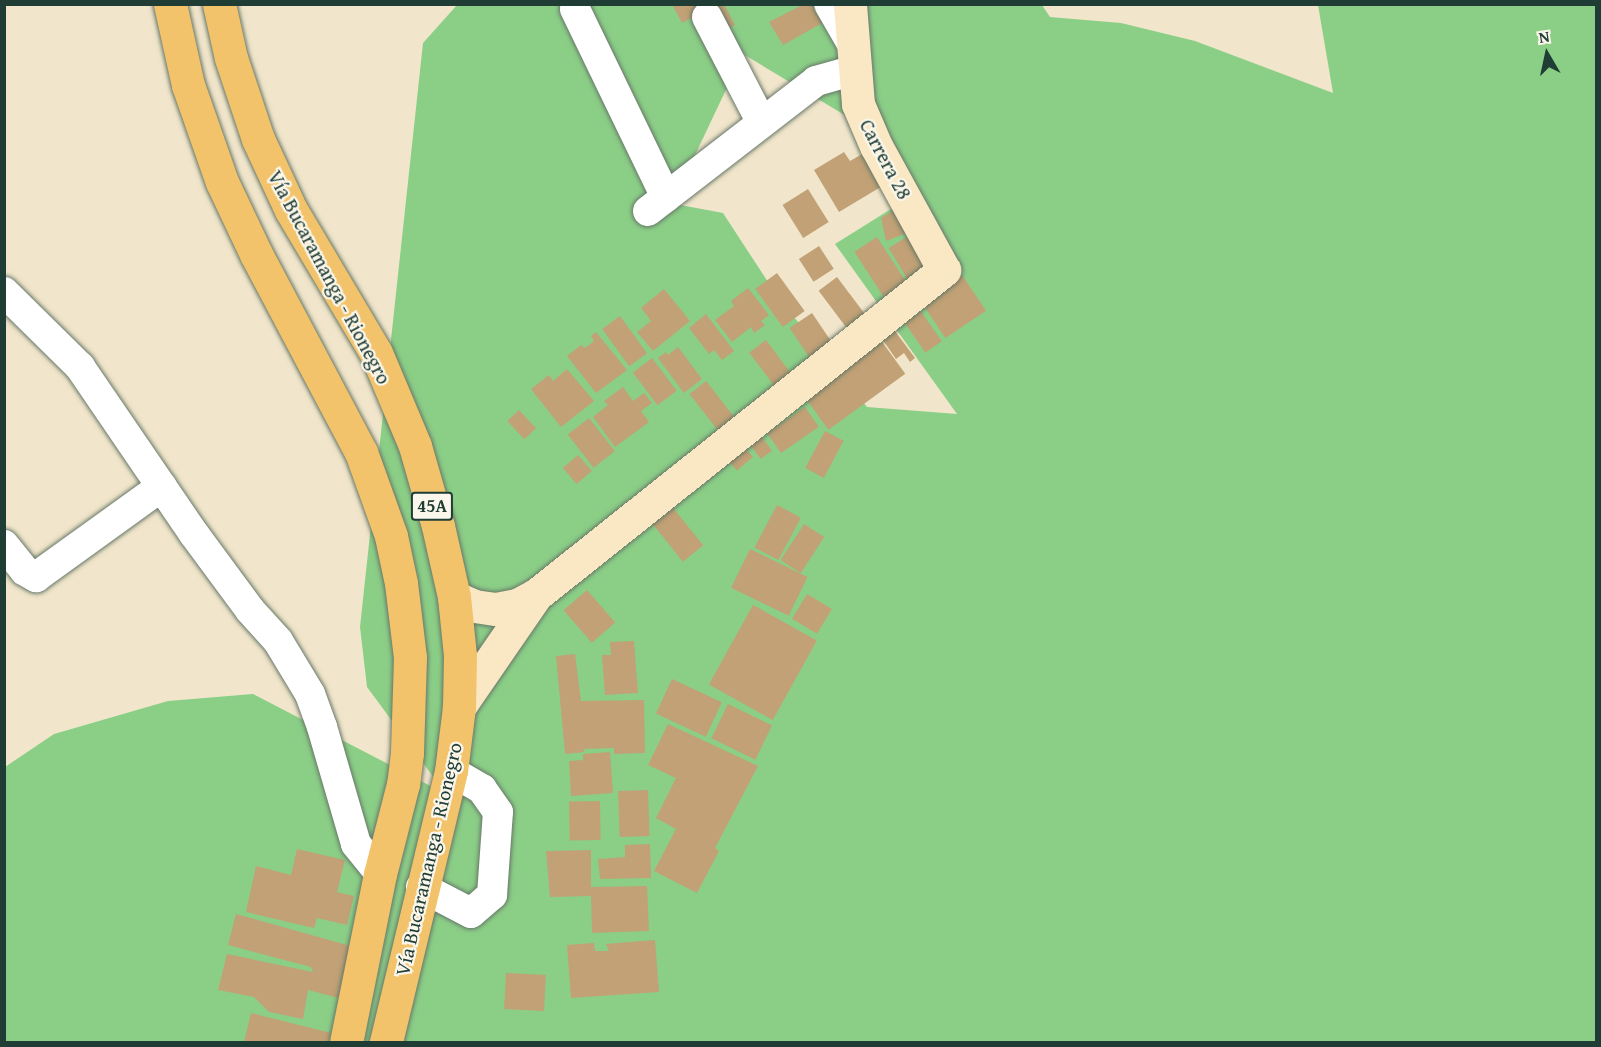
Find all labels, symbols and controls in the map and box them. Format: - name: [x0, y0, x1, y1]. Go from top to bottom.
- north arrow: [1517, 24, 1577, 84]
- text: N: [1537, 24, 1551, 49]
- street label: Carrera 28: [855, 115, 917, 203]
- street label: Vía Bucaramanga - Rionegro: [263, 166, 397, 388]
- road number: 45A: [410, 491, 454, 521]
- street label: Vía Bucaramanga - Rionegro: [389, 740, 467, 978]

